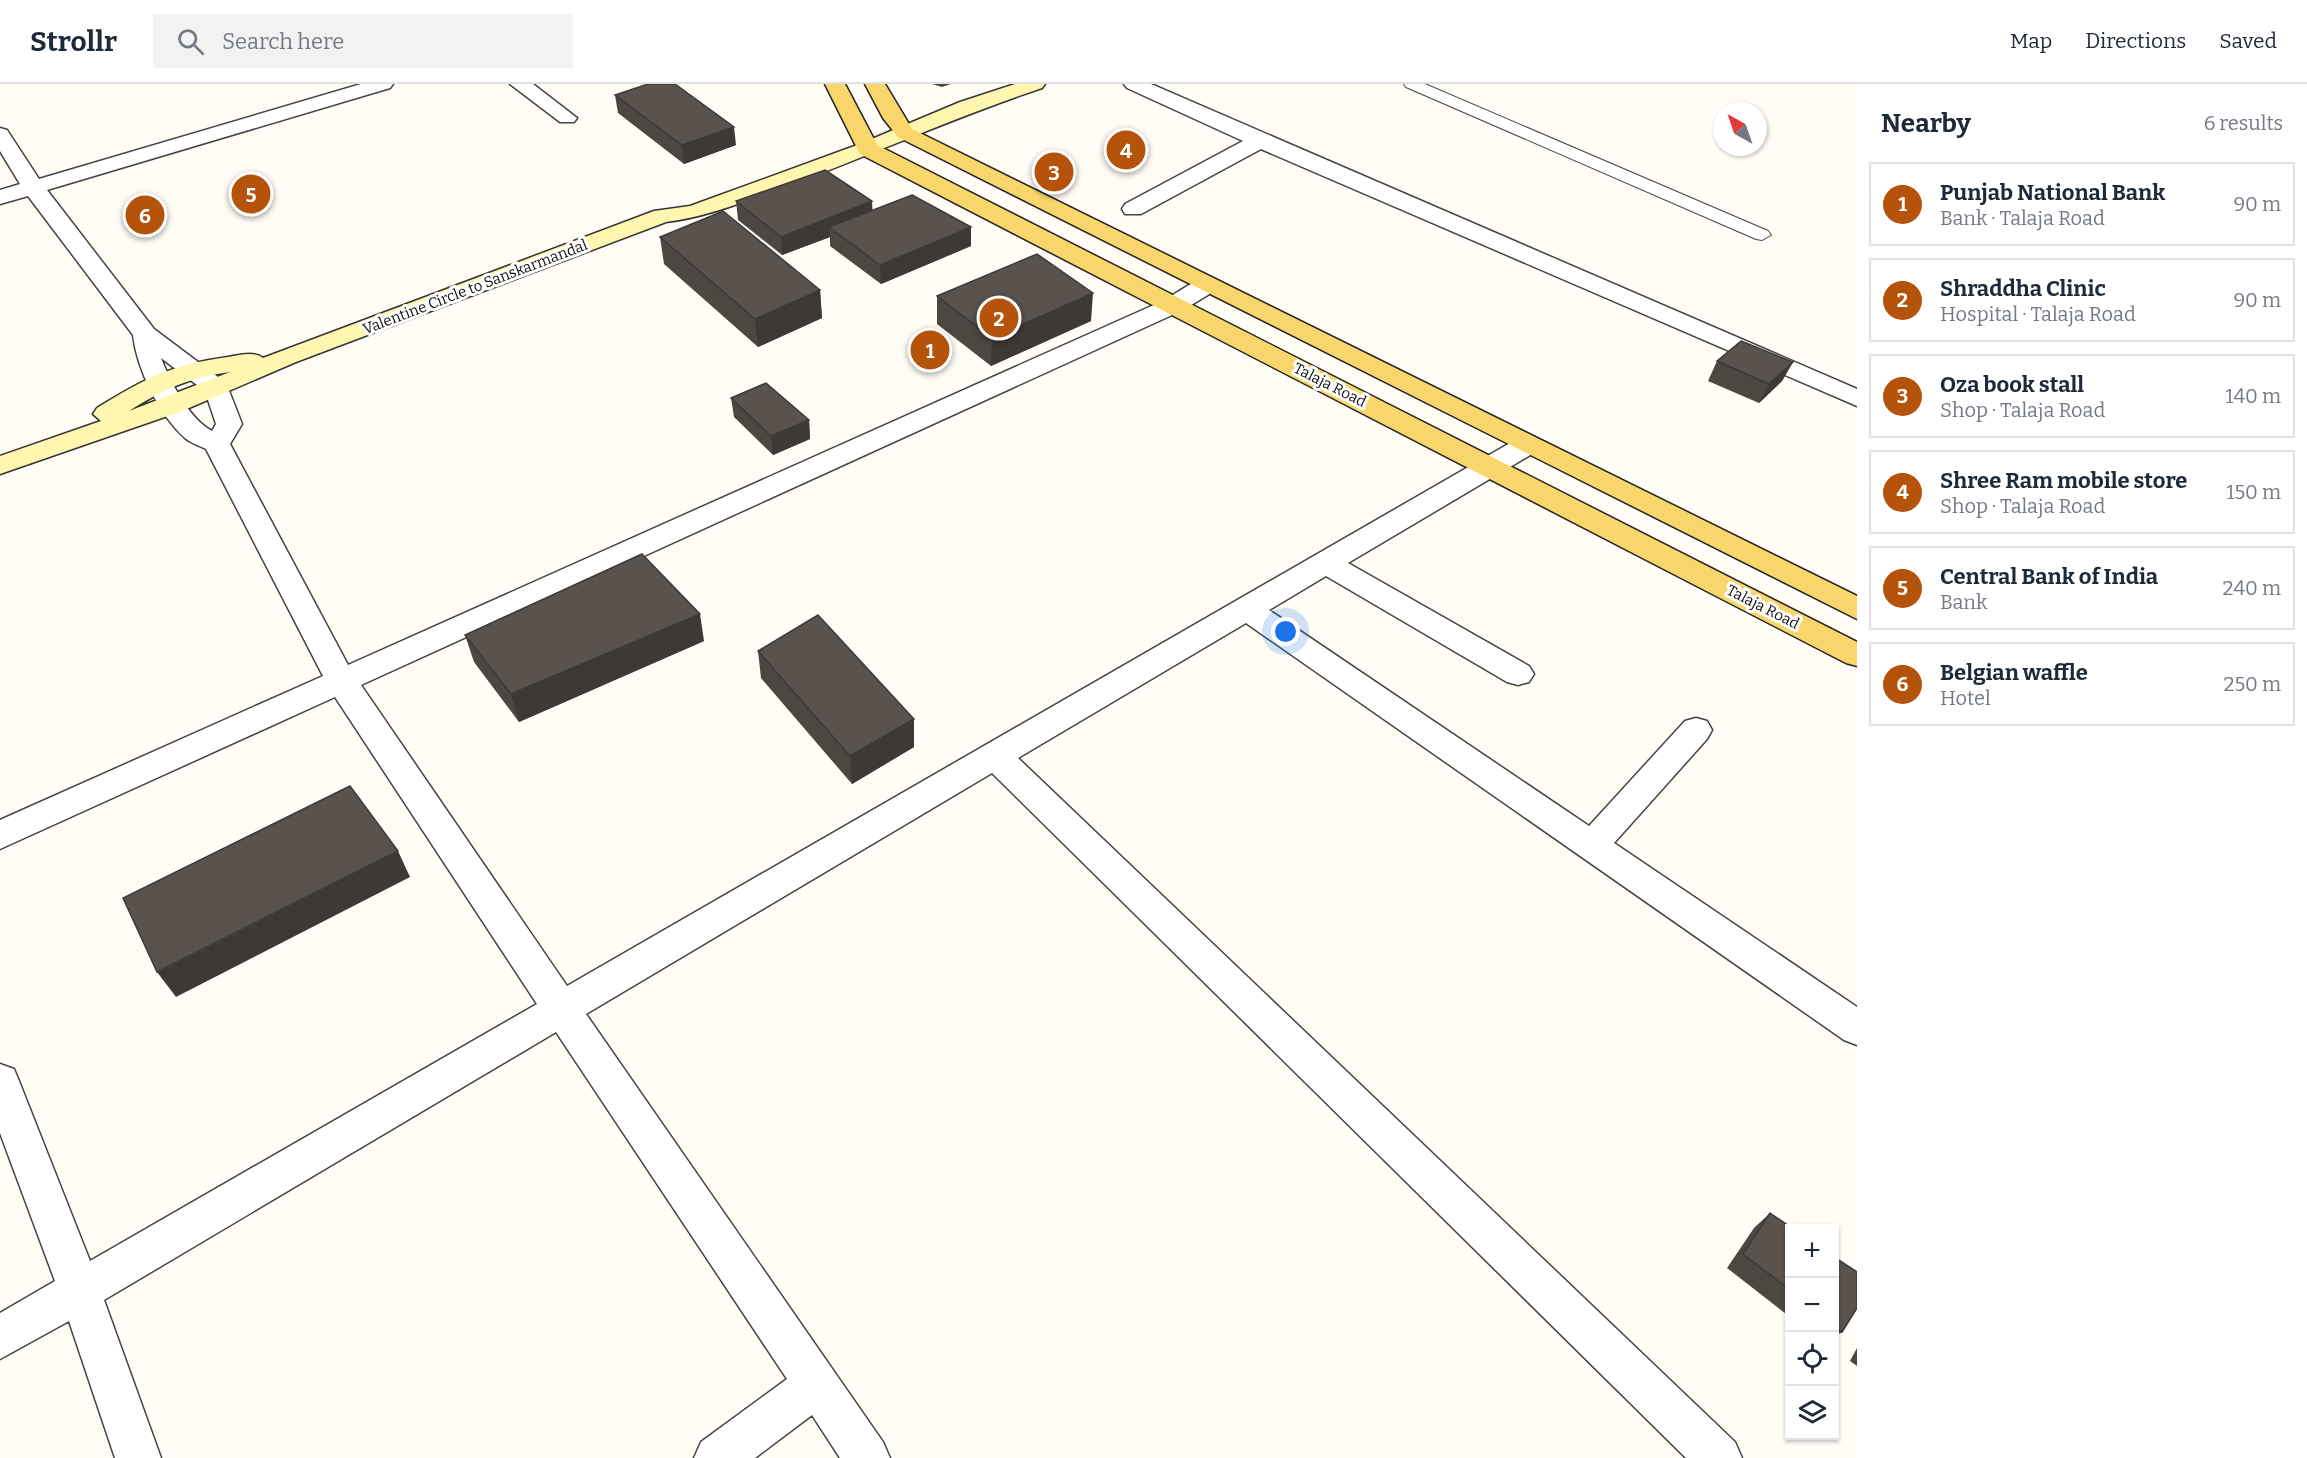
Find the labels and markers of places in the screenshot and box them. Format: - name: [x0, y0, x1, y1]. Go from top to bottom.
- pin: 4: [1106, 128, 1146, 172]
- pin: 3: [1034, 150, 1074, 194]
- pin: 5: [232, 172, 270, 216]
- pin: 6: [126, 192, 164, 238]
- pin: 2: [980, 296, 1018, 340]
- pin: 1: [910, 328, 950, 372]

